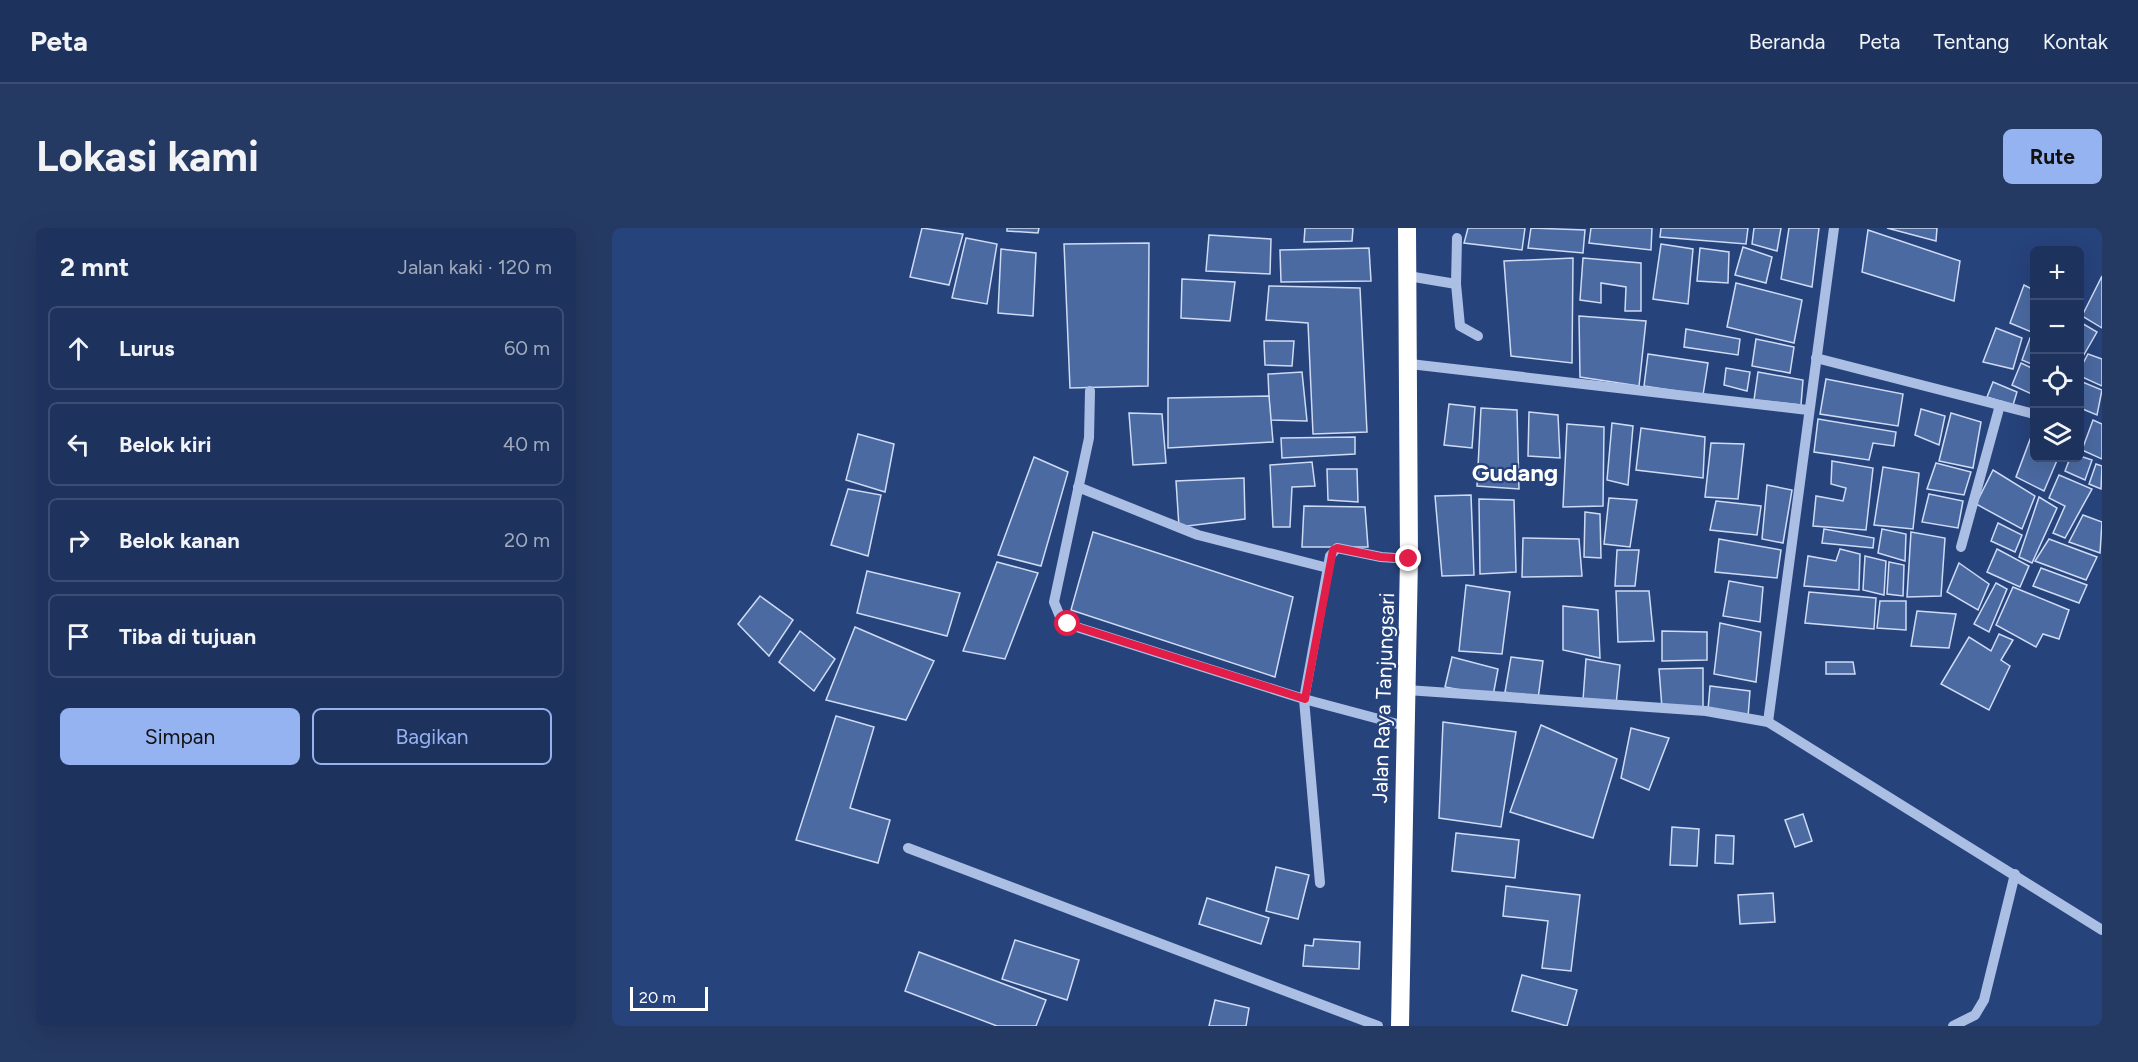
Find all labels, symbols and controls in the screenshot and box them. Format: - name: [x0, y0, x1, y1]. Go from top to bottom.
- text: Peta: [30, 24, 88, 58]
- text: Beranda: [1749, 29, 1826, 54]
- text: Peta: [1859, 29, 1901, 54]
- text: Tentang: [1934, 29, 2010, 54]
- text: Kontak: [2043, 29, 2108, 54]
- button: Rute: [2003, 129, 2102, 184]
- text: Lokasi kami: [36, 131, 259, 182]
- map controls: [2030, 246, 2084, 462]
- button: +: [2030, 246, 2084, 300]
- text: 2 mnt: [60, 251, 129, 283]
- text: Jalan kaki · 120 m: [398, 255, 552, 279]
- button: −: [2030, 300, 2084, 354]
- icon: ahead: [62, 332, 95, 365]
- text: Lurus: [119, 335, 174, 362]
- text: 60 m: [504, 336, 550, 360]
- button: locate: [2030, 354, 2084, 408]
- button: layers: [2030, 408, 2084, 462]
- icon: left: [62, 428, 95, 461]
- text: Belok kiri: [119, 431, 212, 458]
- text: 40 m: [503, 432, 550, 456]
- district label: Gudang: [1472, 458, 1558, 487]
- icon: right: [62, 524, 95, 557]
- text: Belok kanan: [119, 527, 240, 554]
- text: 20 m: [504, 528, 550, 552]
- route end: [1395, 545, 1421, 571]
- street label: Jalan Raya Tanjungsari: [1367, 592, 1399, 804]
- route start: [1054, 610, 1080, 636]
- icon: arrive: [62, 620, 95, 653]
- text: Tiba di tujuan: [119, 623, 256, 650]
- button: Simpan: [60, 708, 300, 765]
- button: Bagikan: [312, 708, 552, 765]
- scale bar: [630, 984, 708, 1012]
- text: 20 m: [639, 988, 676, 1007]

